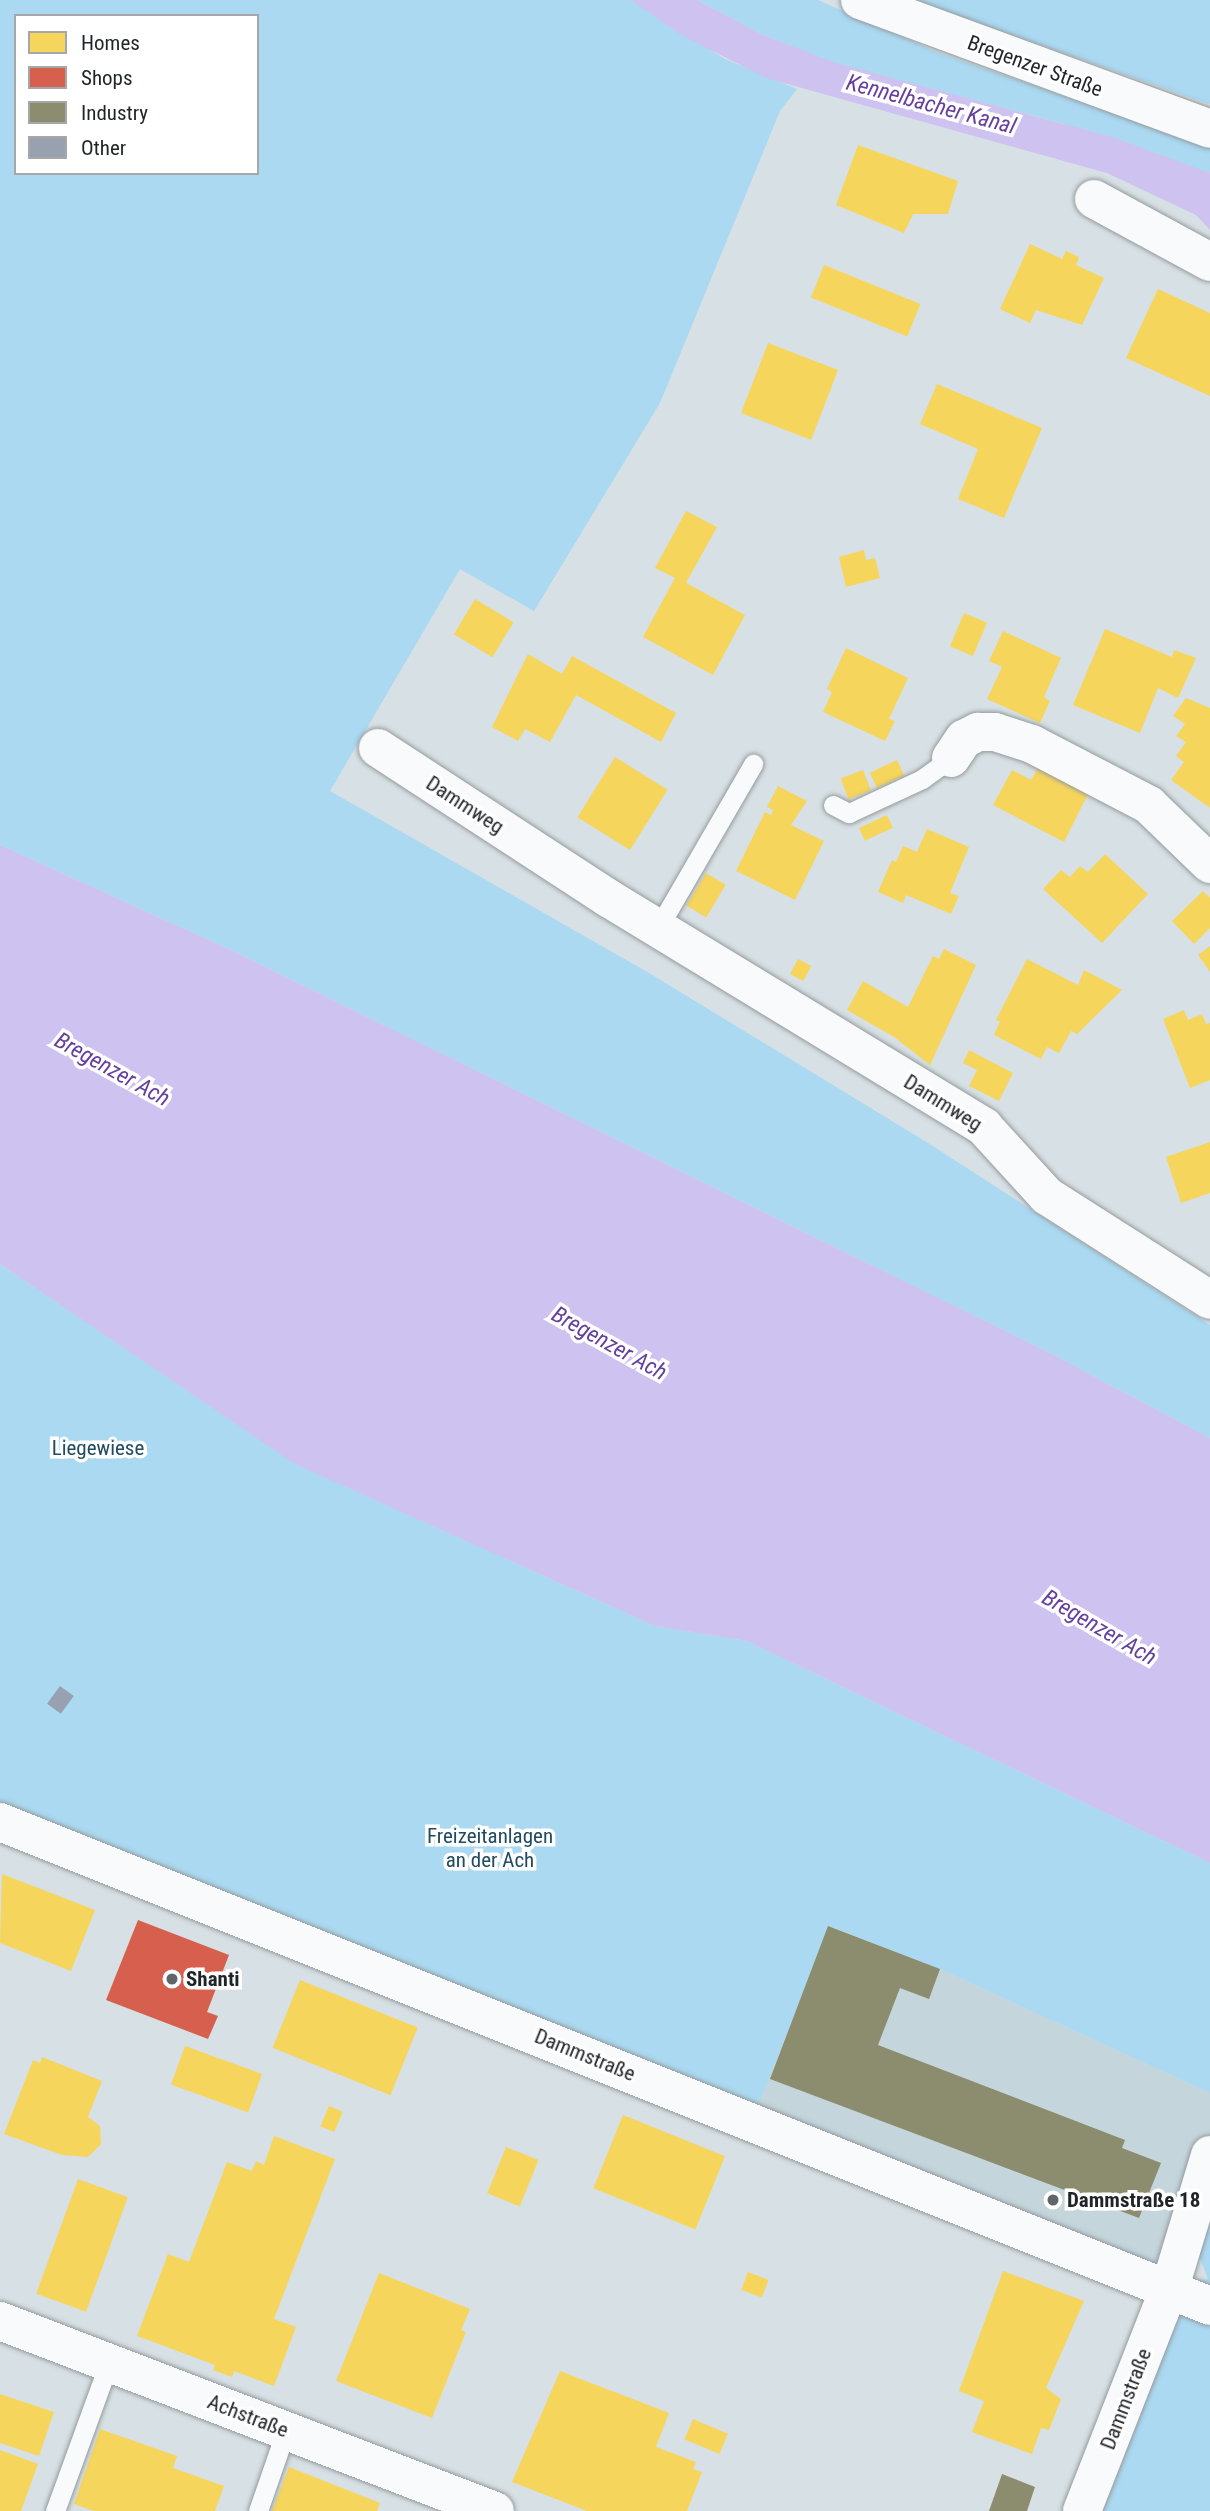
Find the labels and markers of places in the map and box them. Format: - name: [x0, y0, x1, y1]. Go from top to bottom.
- place label: Shanti: [186, 1966, 240, 1992]
- marker: Shanti: [164, 1971, 180, 1987]
- place label: Dammstraße 18: [1067, 2187, 1200, 2213]
- marker: Dammstraße 18: [1045, 2192, 1061, 2208]

